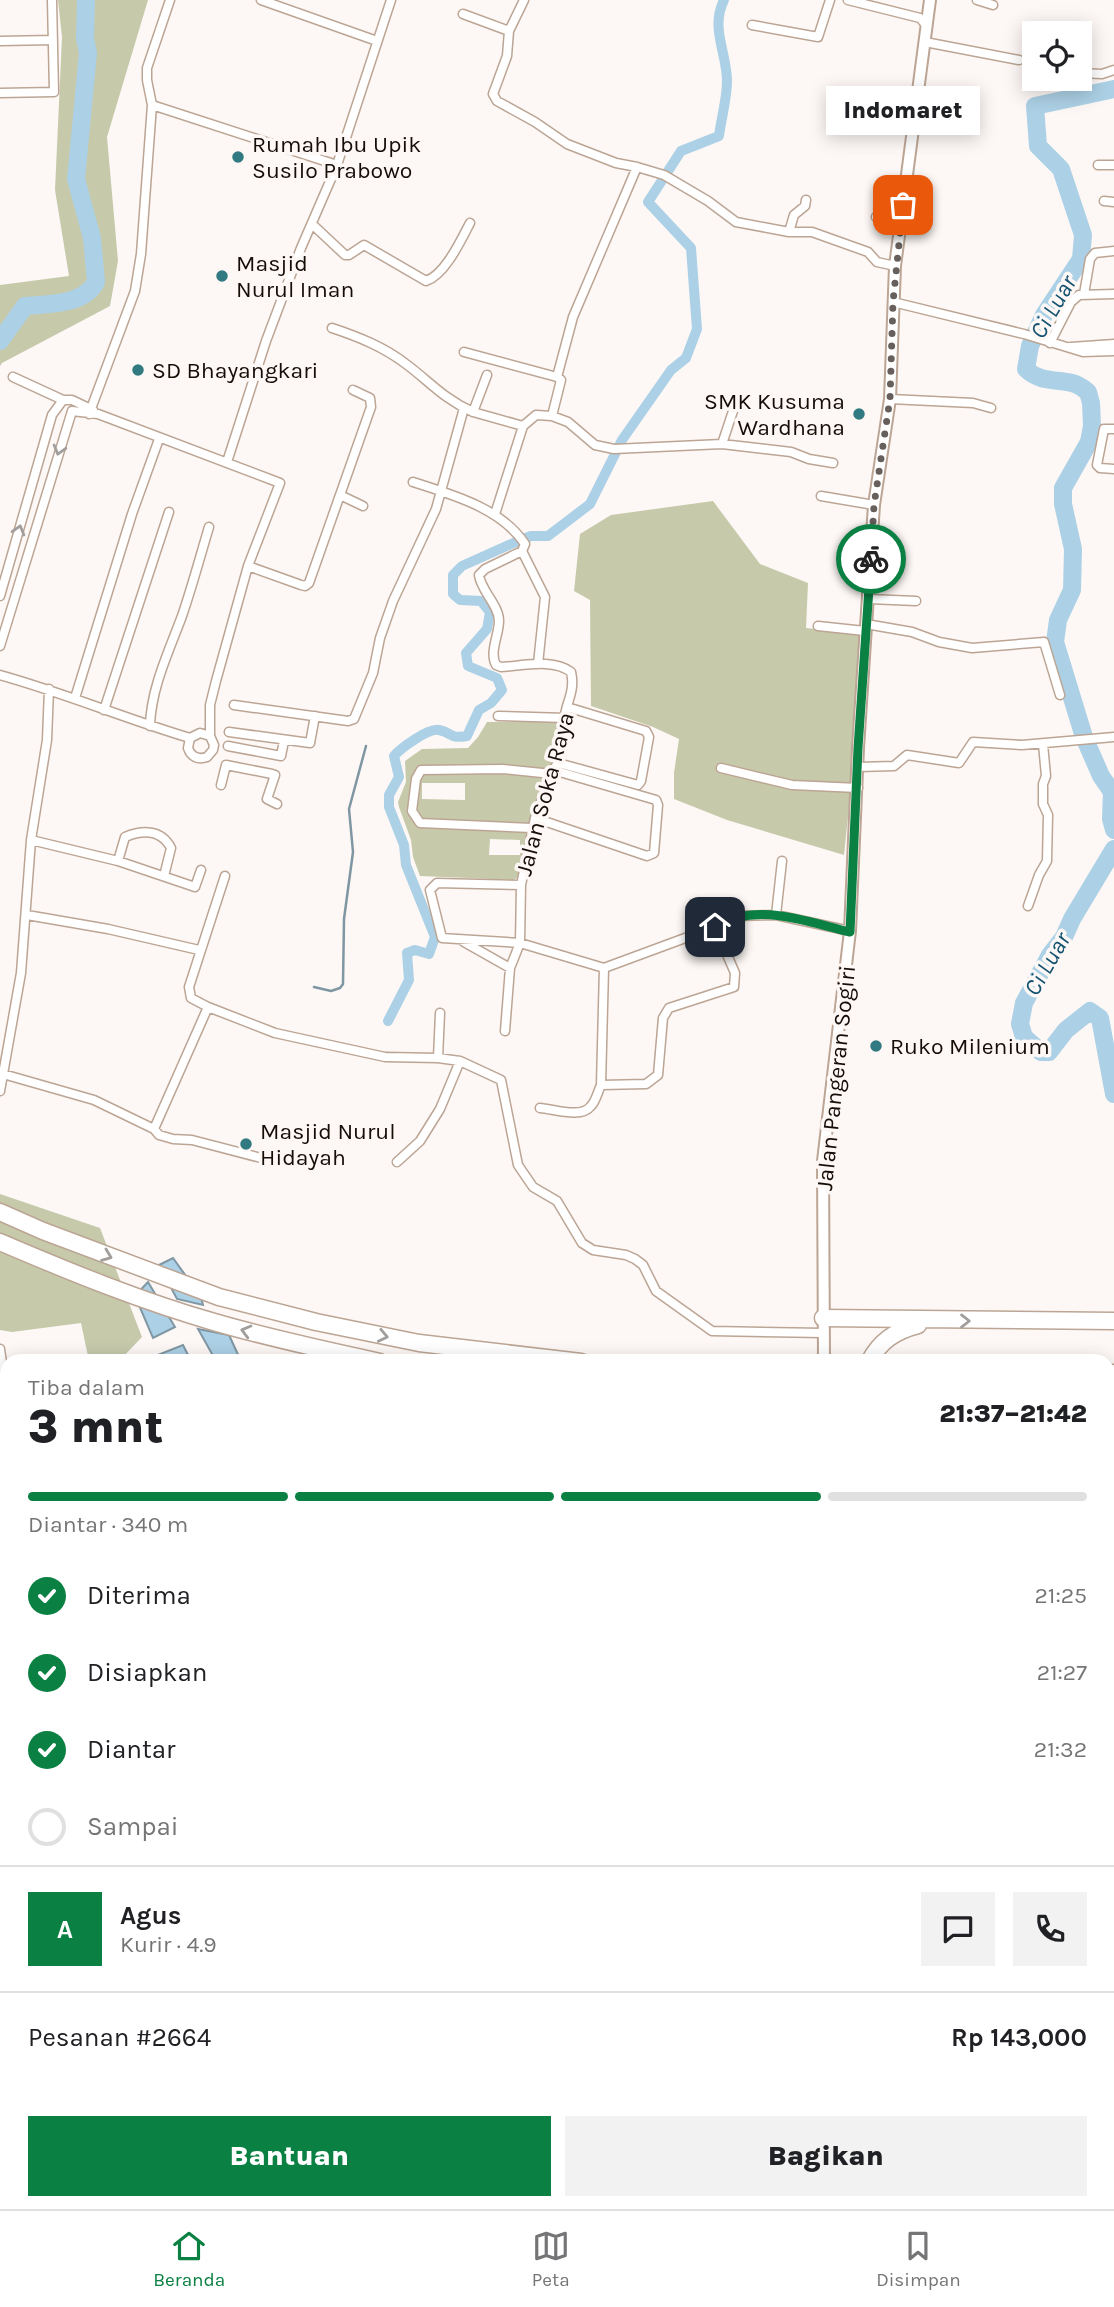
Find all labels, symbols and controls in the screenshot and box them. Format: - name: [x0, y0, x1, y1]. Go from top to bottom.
- map controls: [1022, 21, 1092, 91]
- button: locate: [1022, 21, 1092, 91]
- callout: Indomaret: [826, 86, 980, 135]
- text: Indomaret: [844, 97, 962, 124]
- place label: Rumah Ibu Upik Susilo Prabowo: [252, 131, 421, 184]
- marker: Rumah Ibu Upik Susilo Prabowo: [230, 149, 246, 165]
- pin: [873, 175, 933, 235]
- icon: bag: [884, 186, 922, 224]
- place label: Masjid Nurul Iman: [236, 250, 354, 303]
- marker: Masjid Nurul Iman: [214, 268, 230, 284]
- water label: Ci Luar: [1024, 270, 1083, 344]
- place label: SD Bhayangkari: [152, 357, 318, 384]
- marker: SD Bhayangkari: [130, 362, 146, 378]
- place label: SMK Kusuma Wardhana: [704, 388, 845, 441]
- marker: SMK Kusuma Wardhana: [851, 406, 867, 422]
- one-way arrow: [53, 444, 68, 456]
- courier: [836, 524, 906, 594]
- one-way arrow: [10, 525, 25, 537]
- icon: bike: [852, 540, 890, 578]
- street label: Jalan Soka Raya: [510, 709, 580, 879]
- pin: [685, 897, 745, 957]
- icon: home: [696, 908, 734, 946]
- water label: Ci Luar: [1018, 927, 1077, 1001]
- street label: Jalan Pangeran Sogiri: [811, 964, 861, 1192]
- place label: Ruko Milenium: [890, 1033, 1050, 1060]
- marker: Ruko Milenium: [868, 1038, 884, 1054]
- place label: Masjid Nurul Hidayah: [260, 1118, 396, 1171]
- marker: Masjid Nurul Hidayah: [238, 1136, 254, 1152]
- one-way arrow: [100, 1248, 112, 1262]
- one-way arrow: [960, 1313, 970, 1329]
- one-way arrow: [240, 1324, 252, 1339]
- one-way arrow: [377, 1327, 389, 1342]
- text: Tiba dalam: [28, 1374, 145, 1401]
- text: 21:37–21:42: [939, 1398, 1087, 1429]
- text: 3 mnt: [28, 1400, 163, 1454]
- text: Diantar · 340 m: [28, 1511, 188, 1538]
- icon: check: [28, 1577, 66, 1615]
- text: Diterima: [87, 1580, 191, 1611]
- text: 21:25: [1034, 1582, 1087, 1609]
- icon: check: [28, 1654, 66, 1692]
- text: Disiapkan: [87, 1657, 207, 1688]
- text: 21:27: [1037, 1659, 1087, 1686]
- icon: check: [28, 1731, 66, 1769]
- text: Diantar: [87, 1734, 175, 1765]
- text: 21:32: [1034, 1736, 1087, 1763]
- text: Sampai: [87, 1811, 179, 1842]
- button: chat: [921, 1892, 995, 1966]
- button: phone: [1013, 1892, 1087, 1966]
- text: Agus: [120, 1900, 181, 1931]
- text: A: [57, 1914, 73, 1945]
- text: Kurir · 4.9: [120, 1931, 217, 1958]
- text: Pesanan #2664: [28, 2022, 211, 2053]
- text: Rp 143,000: [951, 2022, 1087, 2053]
- button: Bantuan: [28, 2116, 551, 2196]
- button: Bagikan: [565, 2116, 1087, 2196]
- tab: Beranda: [153, 2227, 225, 2291]
- tab: Peta: [532, 2227, 570, 2291]
- tab: Disimpan: [876, 2227, 961, 2291]

